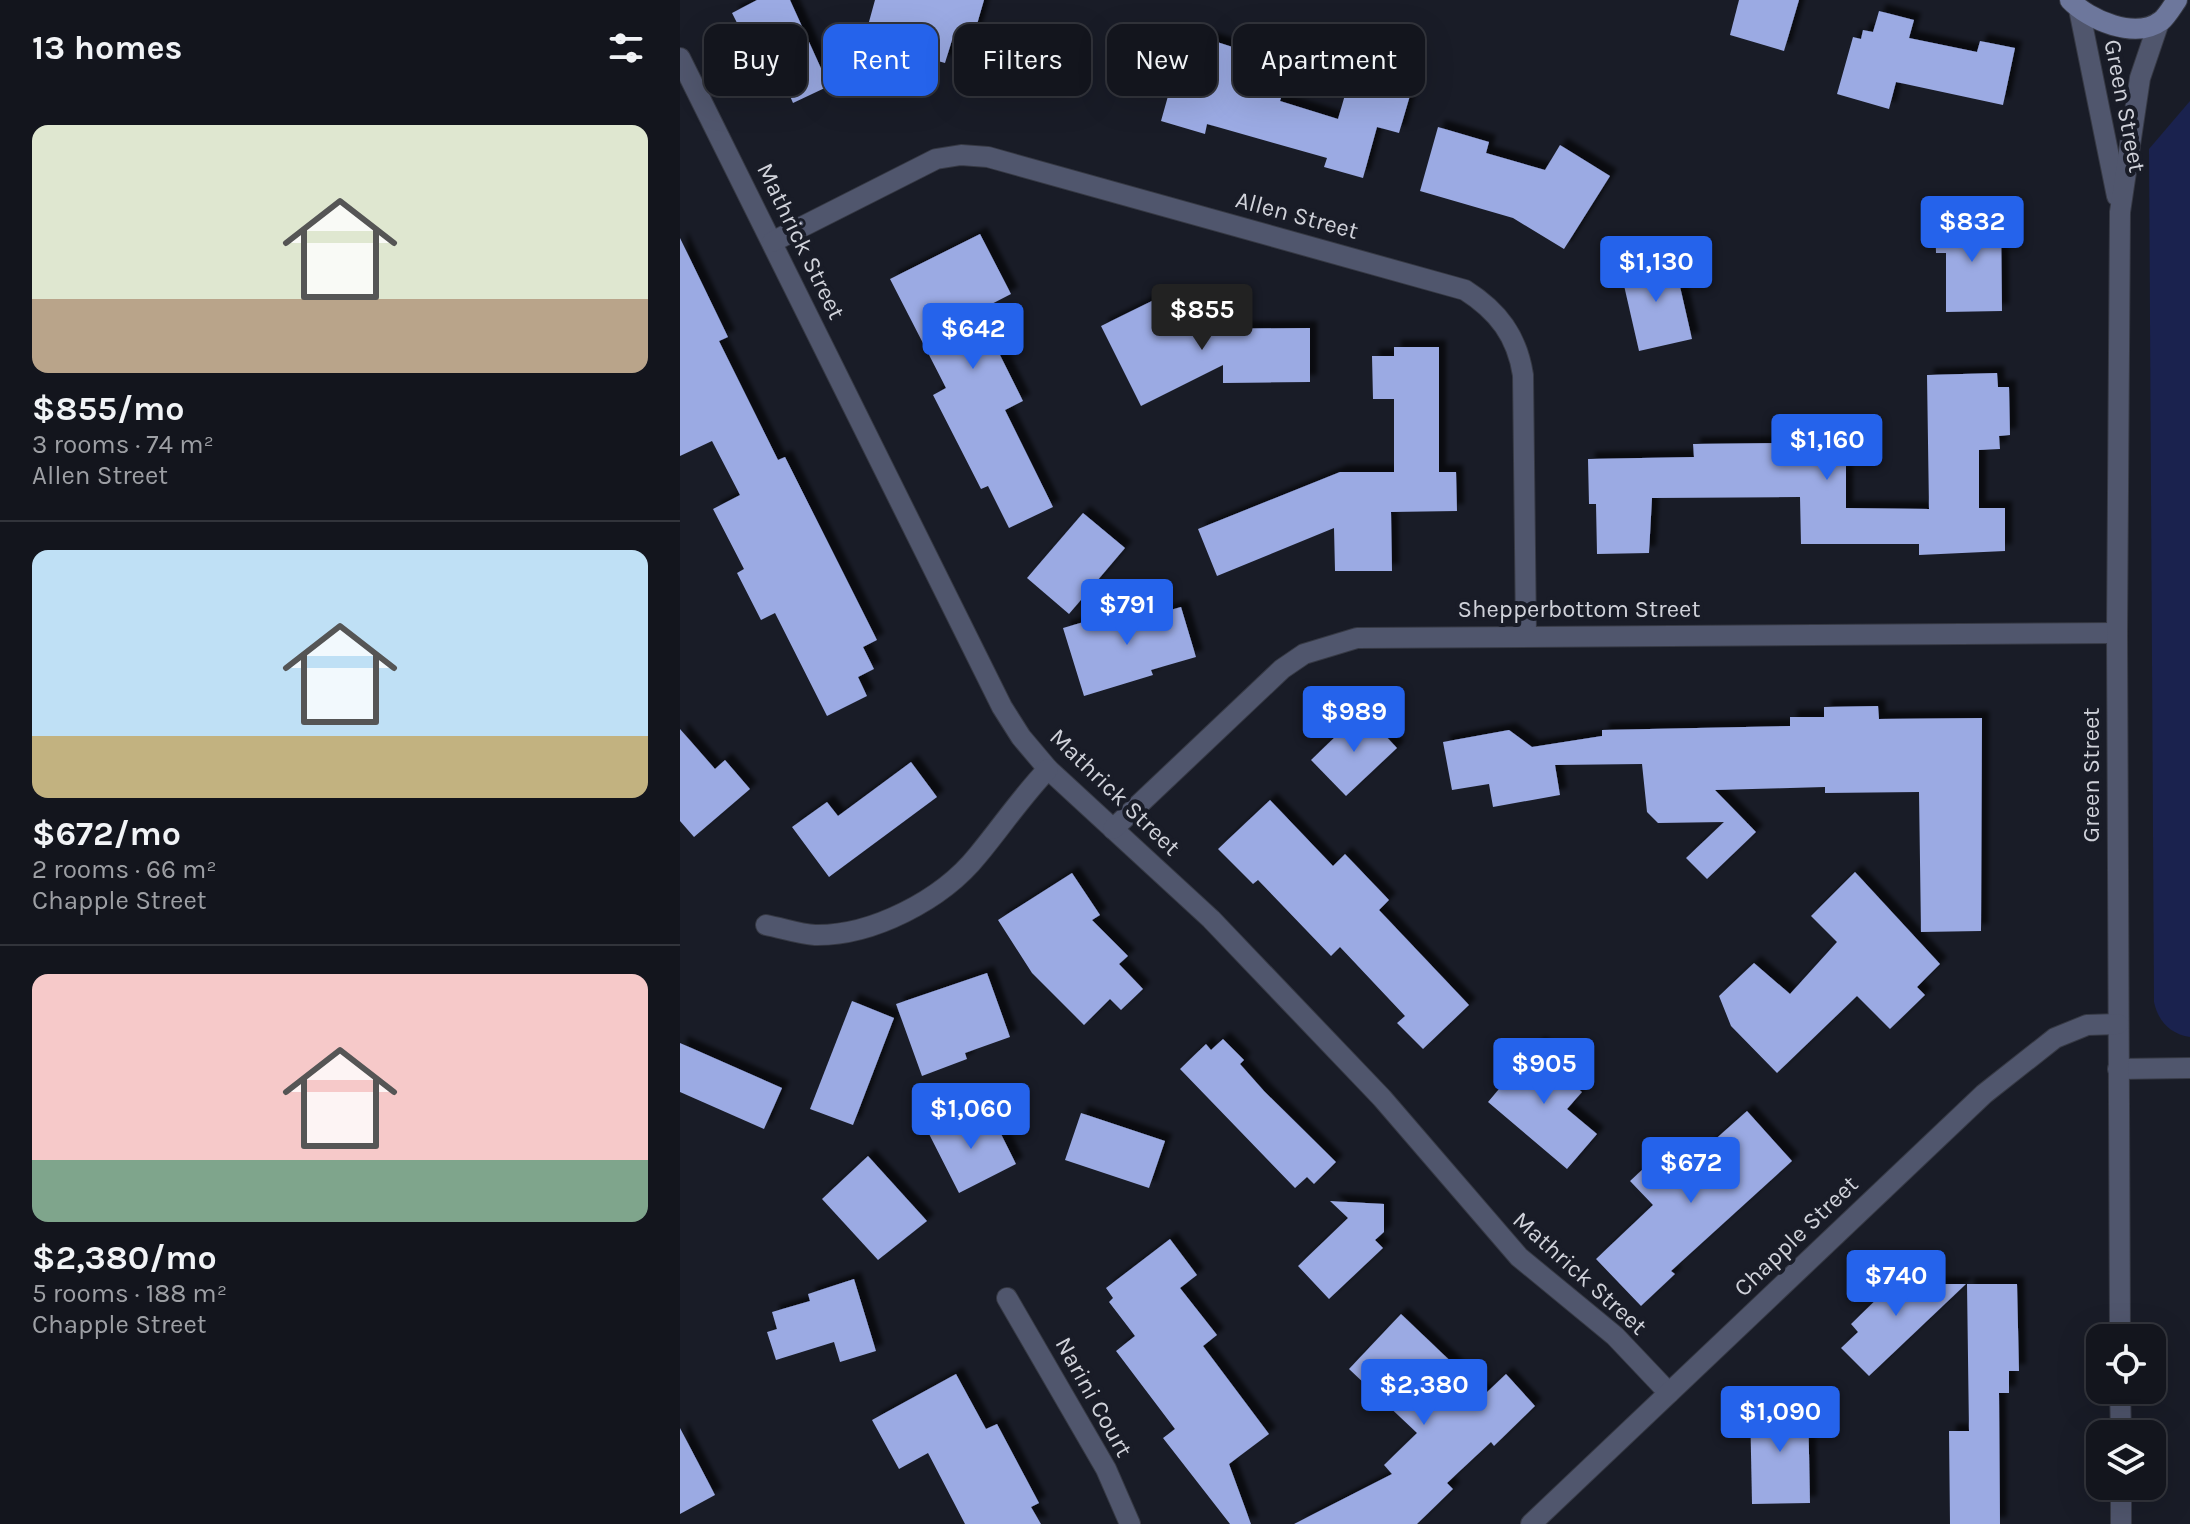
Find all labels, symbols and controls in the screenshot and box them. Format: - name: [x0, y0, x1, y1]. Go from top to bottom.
- chip: Buy: [704, 24, 807, 96]
- chip: Rent: [823, 24, 938, 96]
- chip: Filters: [954, 24, 1091, 96]
- chip: New: [1107, 24, 1217, 96]
- chip: Apartment: [1233, 24, 1425, 96]
- icon: filters: [604, 26, 648, 70]
- text: 13 homes: [32, 28, 183, 68]
- street label: Green Street: [2098, 37, 2152, 175]
- street label: Mathrick Street: [751, 158, 851, 324]
- icon: home: [268, 177, 412, 321]
- street label: Allen Street: [1233, 185, 1361, 245]
- pin: $832: [1925, 196, 2019, 264]
- text: $832: [1939, 206, 2005, 237]
- pin: $1,130: [1591, 236, 1721, 304]
- text: $1,130: [1618, 246, 1694, 277]
- pin: $855: [1155, 284, 1249, 352]
- text: $855: [1170, 294, 1235, 325]
- pin: $642: [926, 303, 1020, 371]
- text: $642: [941, 313, 1005, 344]
- text: $855/mo: [32, 389, 185, 429]
- pin: $1,160: [1762, 414, 1892, 482]
- text: $1,160: [1789, 424, 1865, 455]
- text: 3 rooms · 74 m²: [32, 429, 214, 460]
- text: Allen Street: [32, 460, 168, 491]
- pin: $791: [1080, 579, 1174, 647]
- text: $791: [1099, 589, 1155, 620]
- street label: Shepperbottom Street: [1458, 595, 1700, 623]
- icon: home: [268, 602, 412, 746]
- pin: $989: [1307, 686, 1401, 754]
- text: $989: [1321, 696, 1387, 727]
- street label: Green Street: [2077, 708, 2105, 842]
- street label: Mathrick Street: [1044, 723, 1186, 861]
- text: $672/mo: [32, 814, 181, 854]
- text: 2 rooms · 66 m²: [32, 854, 217, 885]
- text: Chapple Street: [32, 885, 207, 916]
- icon: home: [268, 1026, 412, 1170]
- pin: $905: [1497, 1038, 1591, 1106]
- text: $905: [1511, 1048, 1577, 1079]
- pin: $1,060: [906, 1083, 1036, 1151]
- text: $1,060: [930, 1093, 1012, 1124]
- pin: $672: [1644, 1137, 1738, 1205]
- text: $672: [1660, 1147, 1722, 1178]
- street label: Chapple Street: [1728, 1170, 1864, 1302]
- street label: Mathrick Street: [1507, 1206, 1653, 1340]
- text: $2,380/mo: [32, 1238, 217, 1278]
- pin: $740: [1849, 1250, 1943, 1318]
- text: $740: [1865, 1260, 1927, 1291]
- text: 5 rooms · 188 m²: [32, 1278, 227, 1309]
- text: Chapple Street: [32, 1309, 207, 1340]
- map controls: [2086, 1324, 2166, 1500]
- button: locate: [2086, 1324, 2166, 1404]
- street label: Narini Court: [1050, 1332, 1138, 1462]
- pin: $2,380: [1359, 1359, 1489, 1427]
- text: $2,380: [1379, 1369, 1469, 1400]
- pin: $1,090: [1715, 1386, 1845, 1454]
- text: $1,090: [1739, 1396, 1821, 1427]
- button: layers: [2086, 1420, 2166, 1500]

